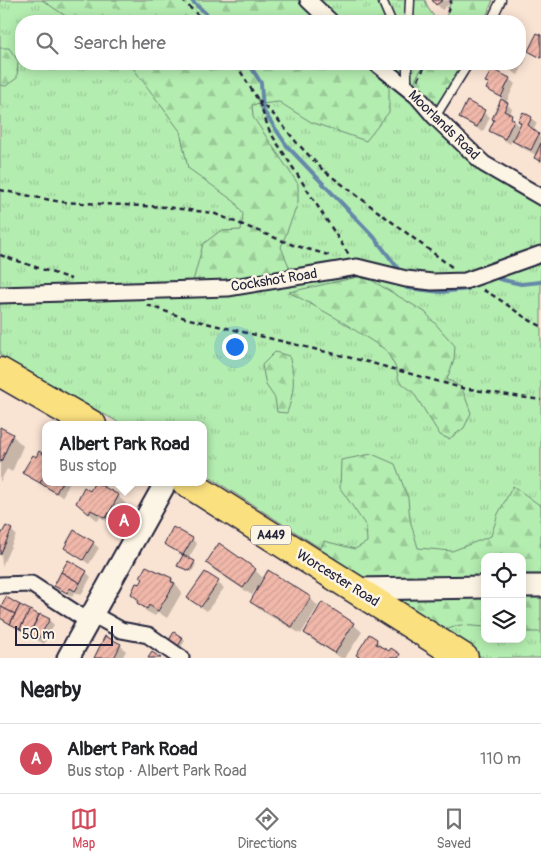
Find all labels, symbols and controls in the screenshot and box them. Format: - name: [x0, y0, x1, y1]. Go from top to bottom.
- search box: [15, 15, 526, 70]
- icon: search: [33, 29, 61, 57]
- text: Search here: [73, 31, 166, 55]
- street label: Moorlands Road: [405, 87, 483, 163]
- street label: Cockshot Road: [230, 265, 318, 295]
- your location: [222, 334, 248, 360]
- popup: [42, 421, 207, 486]
- text: Albert Park Road: [59, 432, 190, 456]
- text: Bus stop: [59, 456, 117, 476]
- pin: A: [108, 502, 140, 540]
- road number: A449: [251, 526, 291, 544]
- street label: Worcester Road: [293, 546, 383, 610]
- map controls: [481, 553, 526, 643]
- button: locate: [481, 553, 526, 598]
- button: layers: [481, 598, 526, 643]
- scale bar: [15, 623, 112, 646]
- text: 50 m: [22, 626, 55, 643]
- text: Nearby: [20, 677, 81, 704]
- text: Albert Park Road: [67, 737, 198, 761]
- text: A: [31, 749, 41, 769]
- text: 110 m: [480, 749, 521, 769]
- text: Bus stop · Albert Park Road: [67, 761, 247, 781]
- tab: Map: [70, 805, 98, 852]
- tab: Directions: [237, 805, 297, 852]
- tab: Saved: [436, 805, 471, 852]

